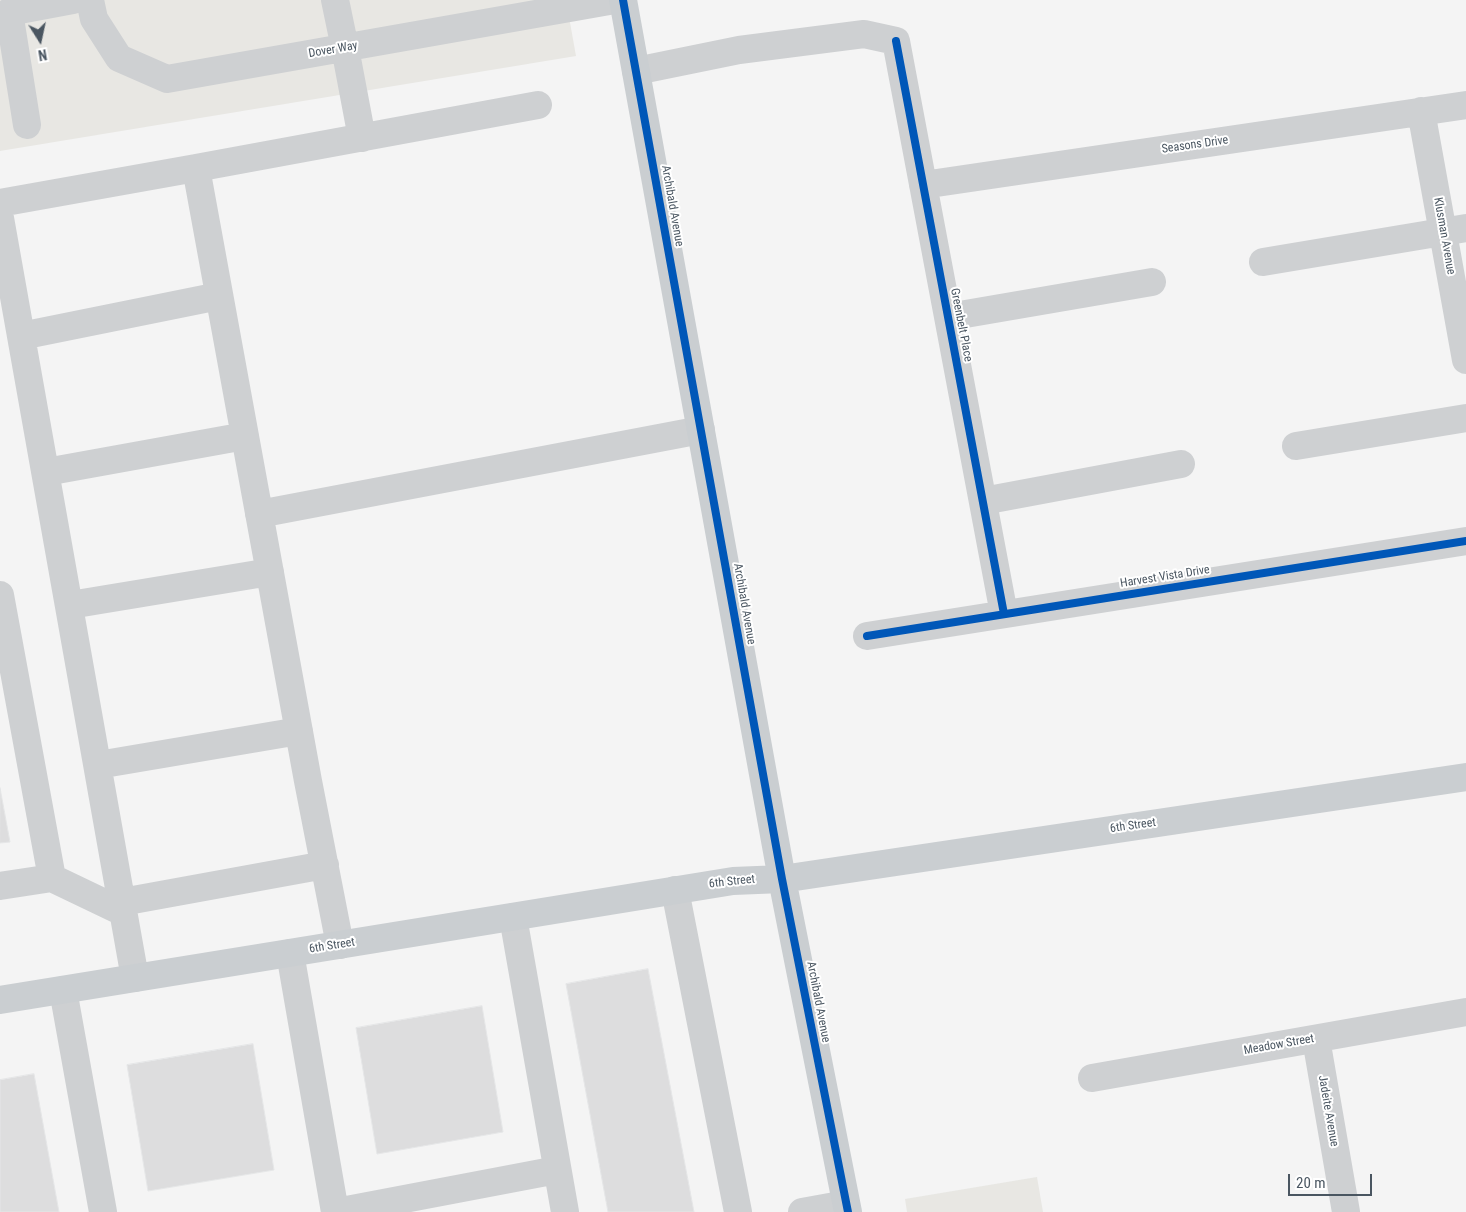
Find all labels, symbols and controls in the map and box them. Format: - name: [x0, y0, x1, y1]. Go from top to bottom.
- north arrow: [15, 15, 65, 65]
- street label: Dover Way: [307, 39, 359, 61]
- text: N: [37, 46, 48, 63]
- street label: Seasons Drive: [1161, 133, 1229, 157]
- street label: Archibald Avenue: [658, 164, 686, 248]
- street label: Klusman Avenue: [1430, 196, 1458, 276]
- street label: Greenbelt Place: [947, 287, 975, 363]
- street label: Archibald Avenue: [730, 562, 758, 646]
- street label: Harvest Vista Drive: [1119, 563, 1211, 591]
- street label: 6th Street: [1109, 816, 1157, 836]
- street label: 6th Street: [708, 872, 756, 892]
- street label: 6th Street: [308, 935, 356, 957]
- street label: Archibald Avenue: [803, 960, 833, 1044]
- street label: Meadow Street: [1243, 1032, 1315, 1058]
- street label: Jadeite Avenue: [1315, 1074, 1341, 1148]
- scale bar: [1291, 1164, 1375, 1196]
- text: 20 m: [1296, 1174, 1326, 1192]

